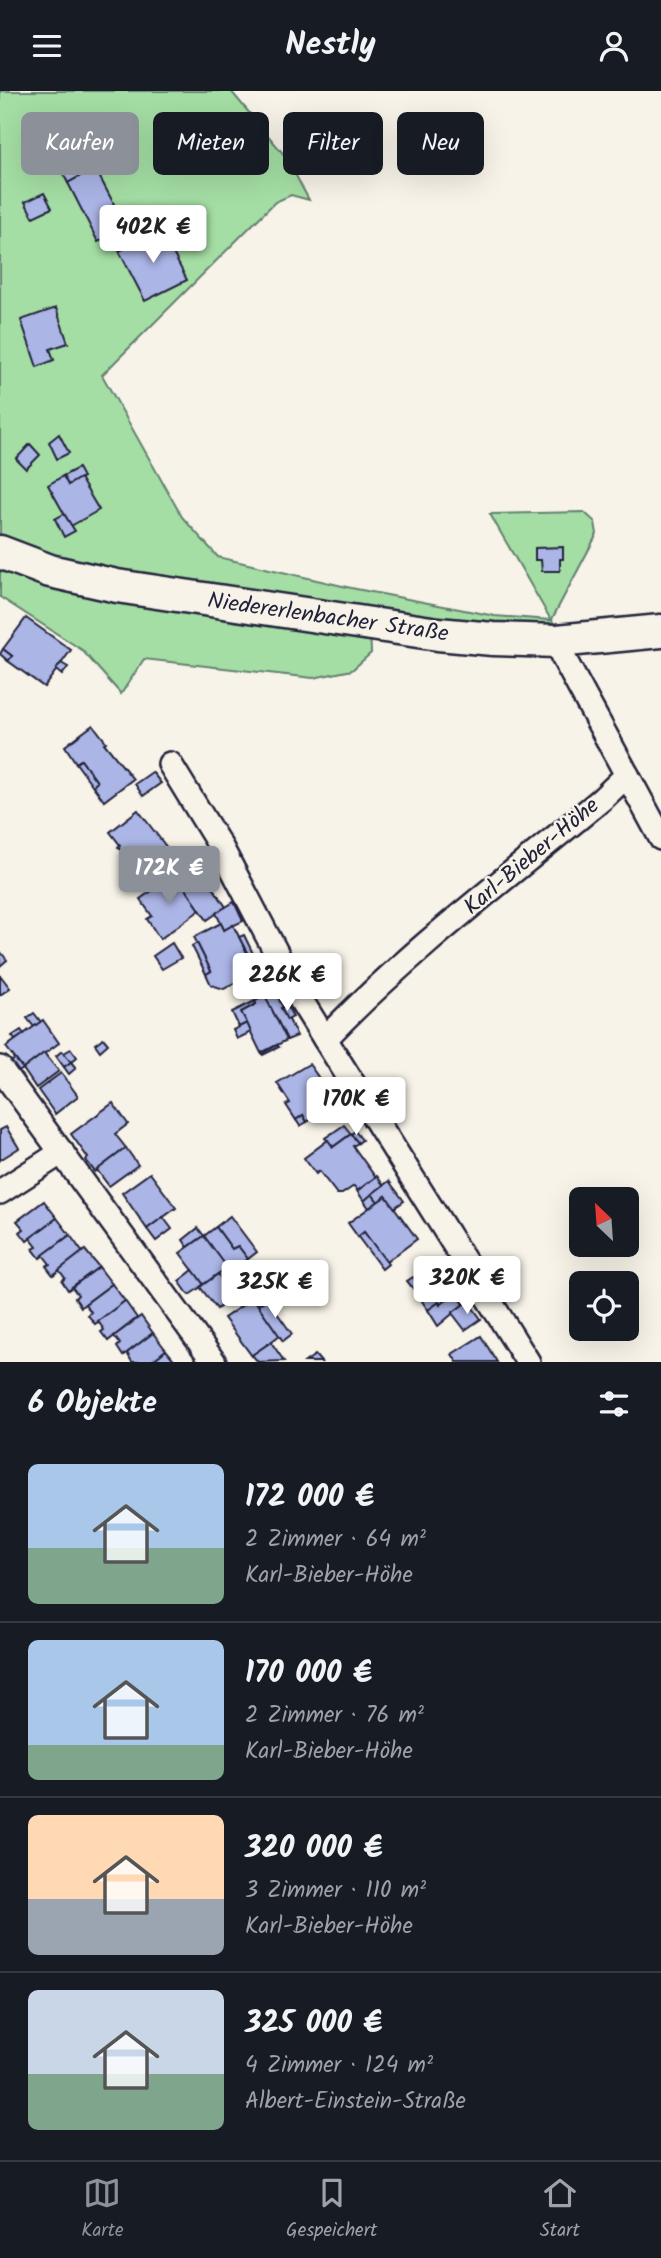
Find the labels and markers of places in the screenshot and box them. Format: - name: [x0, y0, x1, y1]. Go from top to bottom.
- pin: 402K €: [96, 205, 210, 265]
- pin: 172K €: [112, 847, 226, 906]
- pin: 226K €: [230, 953, 344, 1013]
- pin: 170K €: [299, 1077, 413, 1137]
- pin: 320K €: [410, 1257, 524, 1316]
- pin: 325K €: [218, 1261, 332, 1320]

